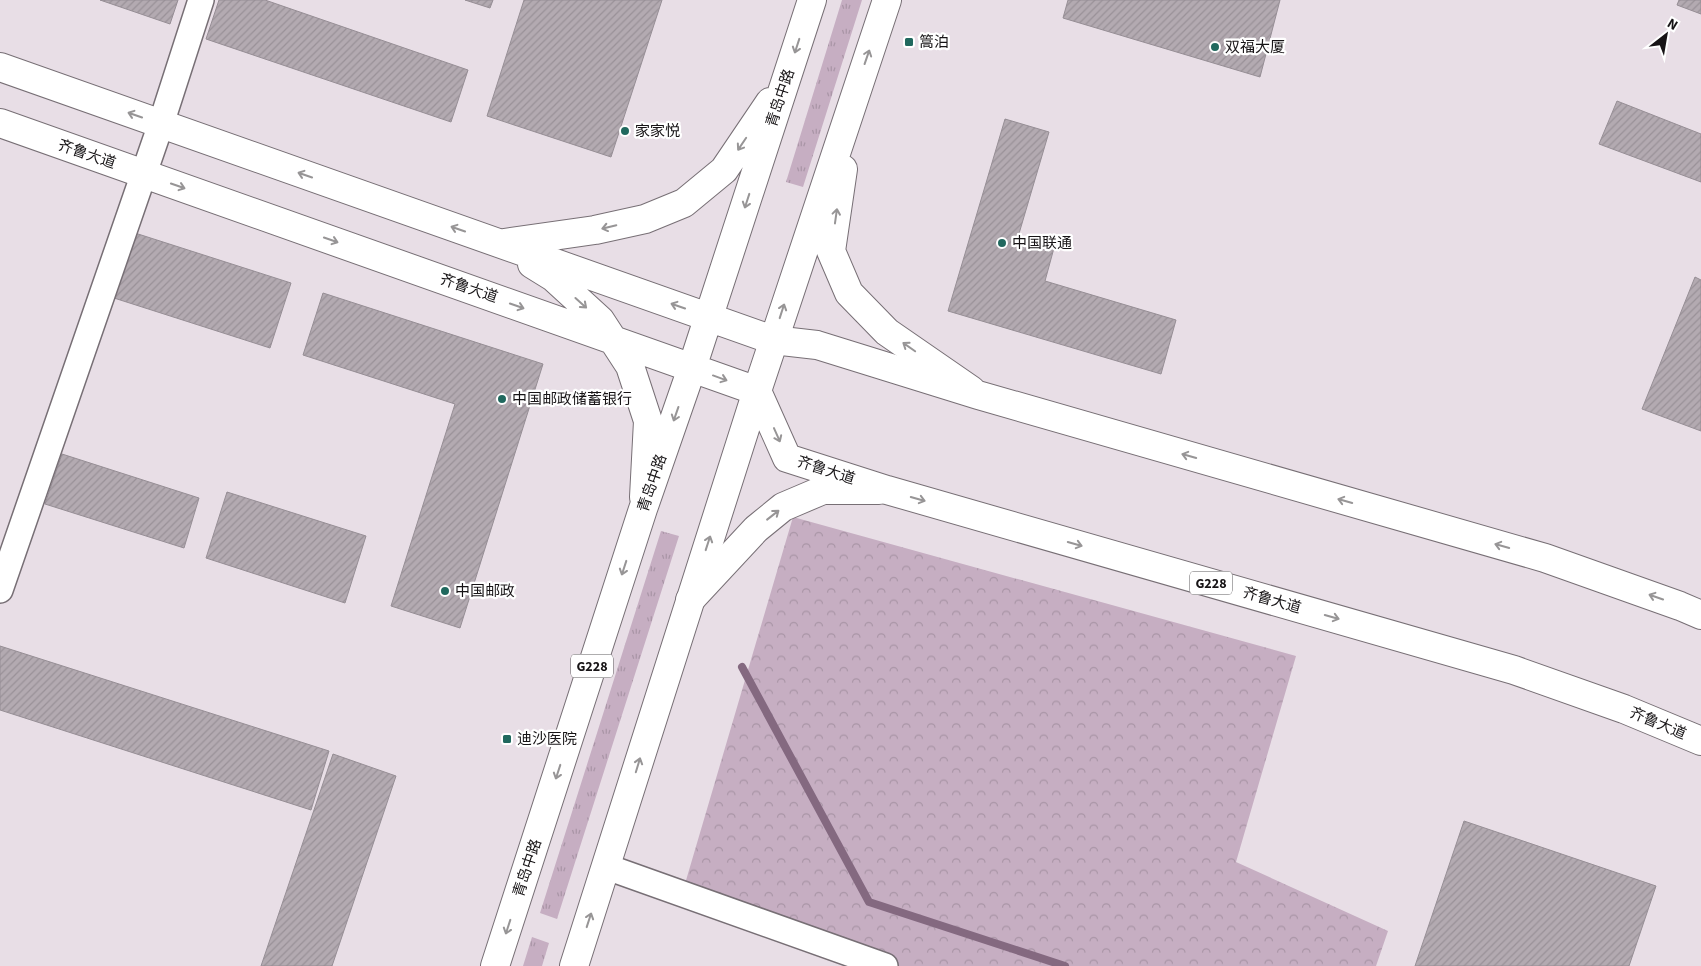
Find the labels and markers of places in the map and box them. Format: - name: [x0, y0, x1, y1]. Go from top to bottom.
- place label: 篙泊: [919, 32, 949, 53]
- marker: 篙泊: [903, 36, 915, 48]
- place label: 双福大厦: [1225, 37, 1285, 58]
- marker: 双福大厦: [1209, 41, 1221, 53]
- place label: 家家悦: [635, 121, 680, 142]
- marker: 家家悦: [619, 125, 631, 137]
- place label: 中国联通: [1012, 233, 1072, 254]
- marker: 中国联通: [996, 237, 1008, 249]
- place label: 中国邮政储蓄银行: [512, 389, 632, 410]
- marker: 中国邮政储蓄银行: [496, 393, 508, 405]
- place label: 中国邮政: [455, 581, 515, 602]
- marker: 中国邮政: [439, 585, 451, 597]
- place label: 迪沙医院: [517, 729, 577, 750]
- marker: 迪沙医院: [501, 733, 513, 745]

